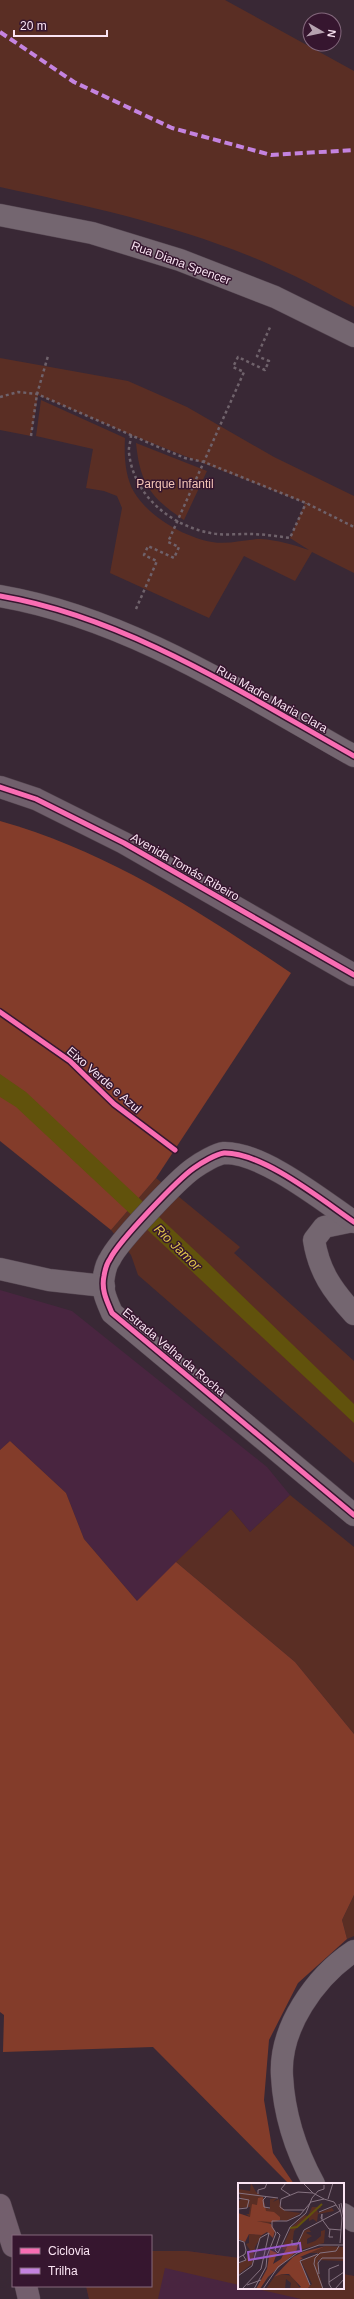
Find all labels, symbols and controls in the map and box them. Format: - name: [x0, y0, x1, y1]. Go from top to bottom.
- scale bar: [14, 12, 107, 38]
- north arrow: [302, 12, 342, 52]
- text: 20 m: [20, 19, 47, 33]
- text: N: [325, 29, 338, 38]
- street label: Rua Diana Spencer: [129, 239, 233, 287]
- park label: Parque Infantil: [136, 477, 214, 491]
- street label: Rua Madre Maria Clara: [214, 663, 330, 736]
- street label: Avenida Tomás Ribeiro: [128, 830, 242, 904]
- street label: Eixo Verde e Azul: [64, 1044, 144, 1116]
- water label: Rio Jamor: [151, 1221, 205, 1274]
- street label: Estrada Velha da Rocha: [120, 1305, 228, 1399]
- inset map: [238, 2183, 344, 2289]
- legend: [12, 2235, 152, 2287]
- text: Ciclovia: [48, 2244, 90, 2258]
- text: Trilha: [48, 2264, 78, 2278]

